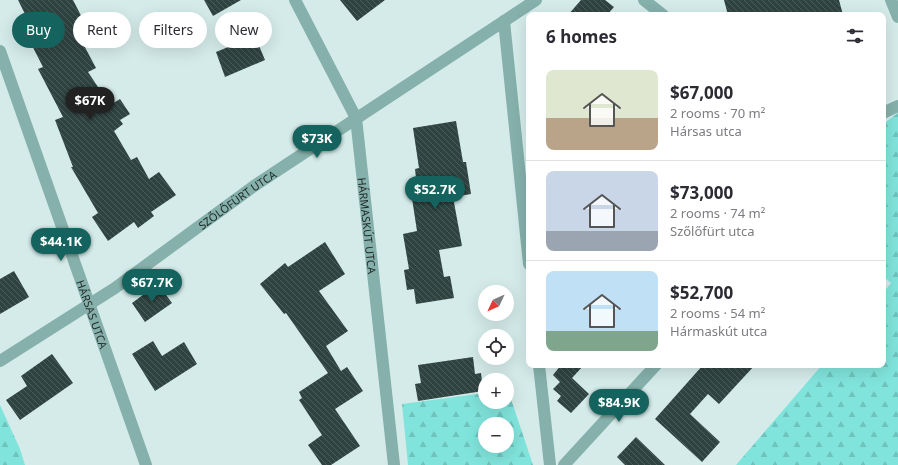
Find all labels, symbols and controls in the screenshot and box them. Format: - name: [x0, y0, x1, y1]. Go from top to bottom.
- chip: Buy: [12, 12, 65, 48]
- chip: Rent: [73, 12, 131, 48]
- chip: Filters: [139, 12, 207, 48]
- chip: New: [215, 12, 272, 48]
- text: 6 homes: [546, 25, 617, 48]
- icon: filters: [844, 25, 866, 47]
- text: $67,000: [670, 81, 733, 104]
- icon: home: [578, 86, 626, 134]
- pin: $67K: [66, 87, 114, 121]
- text: $67K: [75, 91, 105, 109]
- text: 2 rooms · 70 m²: [670, 104, 765, 122]
- text: Hársas utca: [670, 122, 742, 140]
- pin: $73K: [293, 125, 341, 159]
- text: $73K: [302, 129, 332, 147]
- street label: SZŐLŐFÜRT UTCA: [195, 166, 280, 232]
- pin: $52.7K: [402, 176, 468, 210]
- street label: HÁRMASKÚT UTCA: [355, 177, 381, 275]
- text: $52.7K: [414, 180, 456, 198]
- text: $73,000: [670, 181, 733, 204]
- icon: home: [578, 187, 626, 235]
- text: 2 rooms · 74 m²: [670, 204, 765, 222]
- text: Szőlőfürt utca: [670, 222, 755, 240]
- pin: $44.1K: [28, 228, 94, 262]
- text: $44.1K: [40, 232, 82, 250]
- pin: $67.7K: [119, 269, 185, 303]
- text: $67.7K: [131, 273, 173, 291]
- street label: HÁRSAS UTCA: [74, 278, 112, 351]
- text: $52,700: [670, 281, 733, 304]
- north arrow: [478, 285, 514, 321]
- map controls: [478, 285, 514, 453]
- icon: home: [578, 287, 626, 335]
- text: 2 rooms · 54 m²: [670, 304, 765, 322]
- text: Hármaskút utca: [670, 322, 767, 340]
- button: locate: [478, 329, 514, 365]
- button: +: [478, 373, 514, 409]
- pin: $84.9K: [586, 389, 652, 423]
- text: $84.9K: [598, 393, 640, 411]
- button: −: [478, 417, 514, 453]

